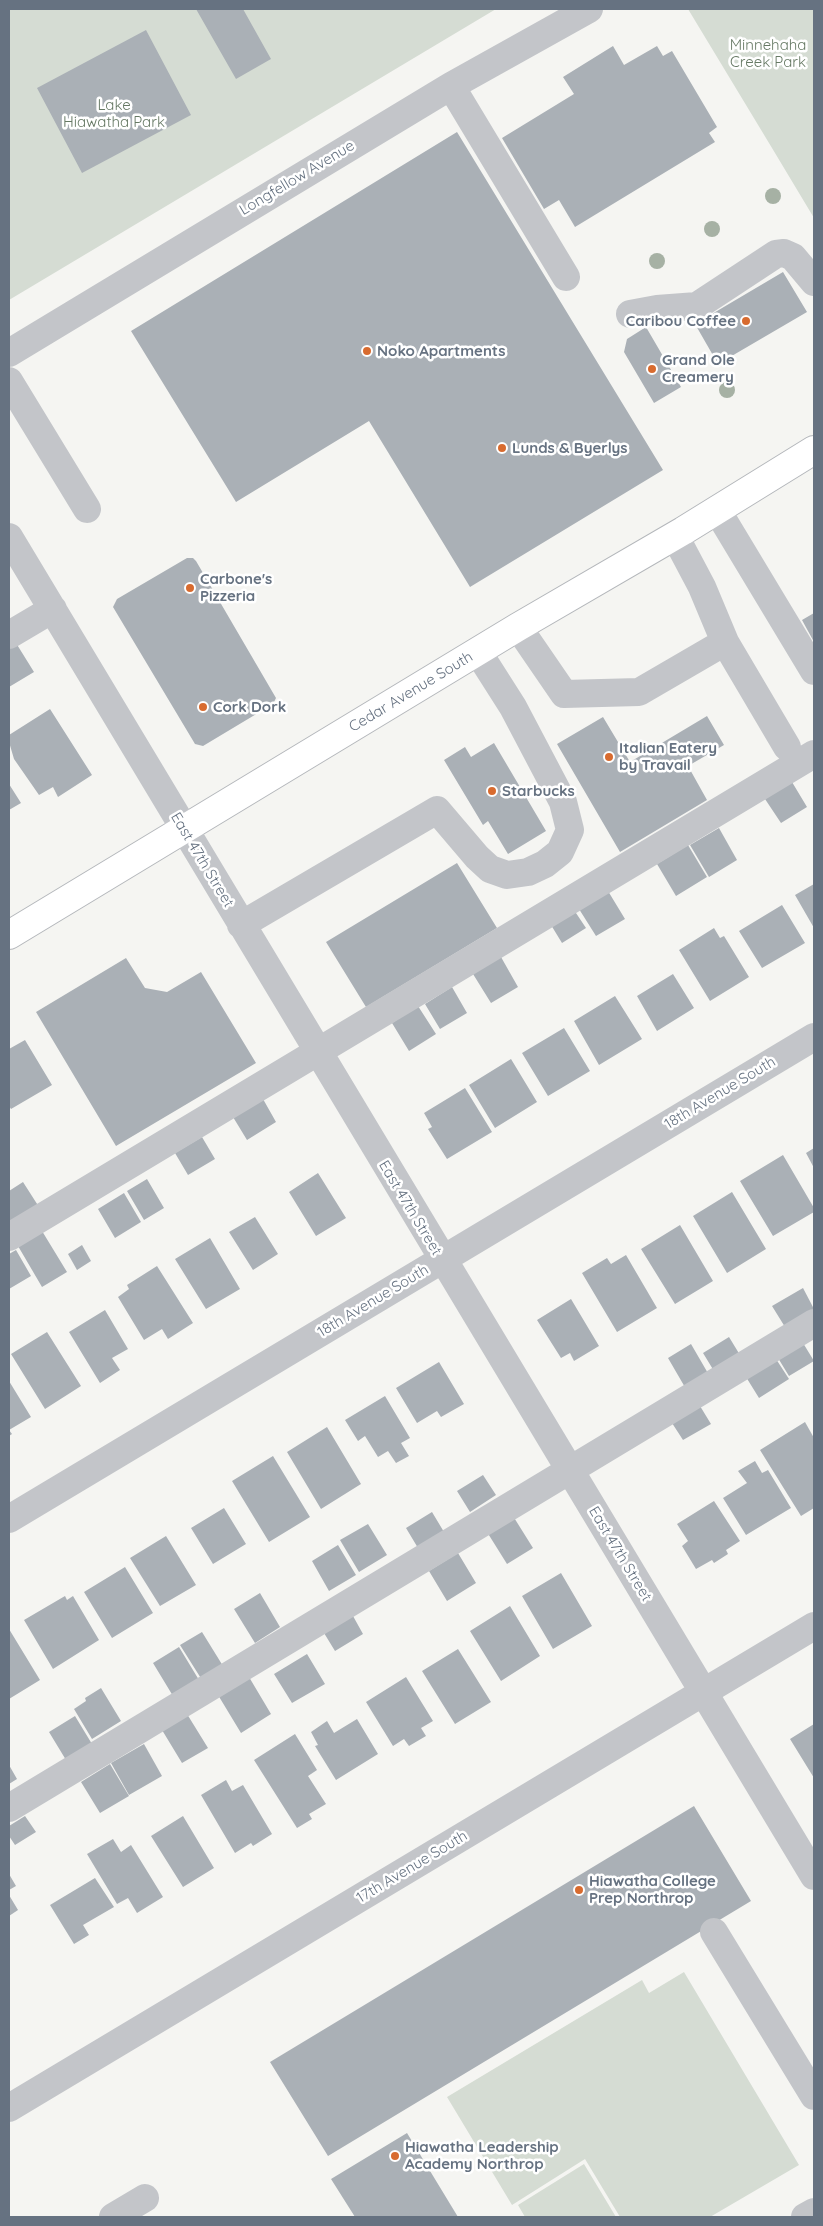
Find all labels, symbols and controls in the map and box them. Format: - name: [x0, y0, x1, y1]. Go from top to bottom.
- park label: Minnehaha Creek Park: [730, 36, 806, 71]
- park label: Lake Hiawatha Park: [63, 96, 165, 131]
- street label: Longfellow Avenue: [236, 137, 358, 219]
- place label: Caribou Coffee: [626, 312, 736, 330]
- marker: Caribou Coffee: [740, 315, 752, 327]
- place label: Noko Apartments: [377, 342, 506, 360]
- marker: Noko Apartments: [361, 345, 373, 357]
- place label: Grand Ole Creamery: [662, 351, 735, 386]
- marker: Grand Ole Creamery: [646, 363, 658, 375]
- place label: Lunds & Byerlys: [512, 439, 627, 457]
- marker: Lunds & Byerlys: [496, 442, 508, 454]
- place label: Carbone's Pizzeria: [200, 570, 272, 605]
- marker: Carbone's Pizzeria: [184, 582, 196, 594]
- street label: Cedar Avenue South: [346, 648, 476, 736]
- place label: Cork Dork: [213, 698, 286, 716]
- marker: Cork Dork: [197, 701, 209, 713]
- place label: Italian Eatery by Travail: [619, 739, 717, 774]
- marker: Italian Eatery by Travail: [603, 751, 615, 763]
- place label: Starbucks: [502, 782, 575, 800]
- marker: Starbucks: [486, 785, 498, 797]
- street label: East 47th Street: [167, 809, 237, 911]
- street label: 18th Avenue South: [661, 1053, 779, 1133]
- street label: East 47th Street: [375, 1157, 445, 1259]
- street label: 18th Avenue South: [314, 1261, 432, 1341]
- street label: East 47th Street: [585, 1503, 655, 1605]
- street label: 17th Avenue South: [353, 1827, 471, 1907]
- place label: Hiawatha College Prep Northrop: [589, 1872, 716, 1907]
- marker: Hiawatha College Prep Northrop: [573, 1884, 585, 1896]
- place label: Hiawatha Leadership Academy Northrop: [405, 2138, 559, 2173]
- marker: Hiawatha Leadership Academy Northrop: [389, 2150, 401, 2162]

